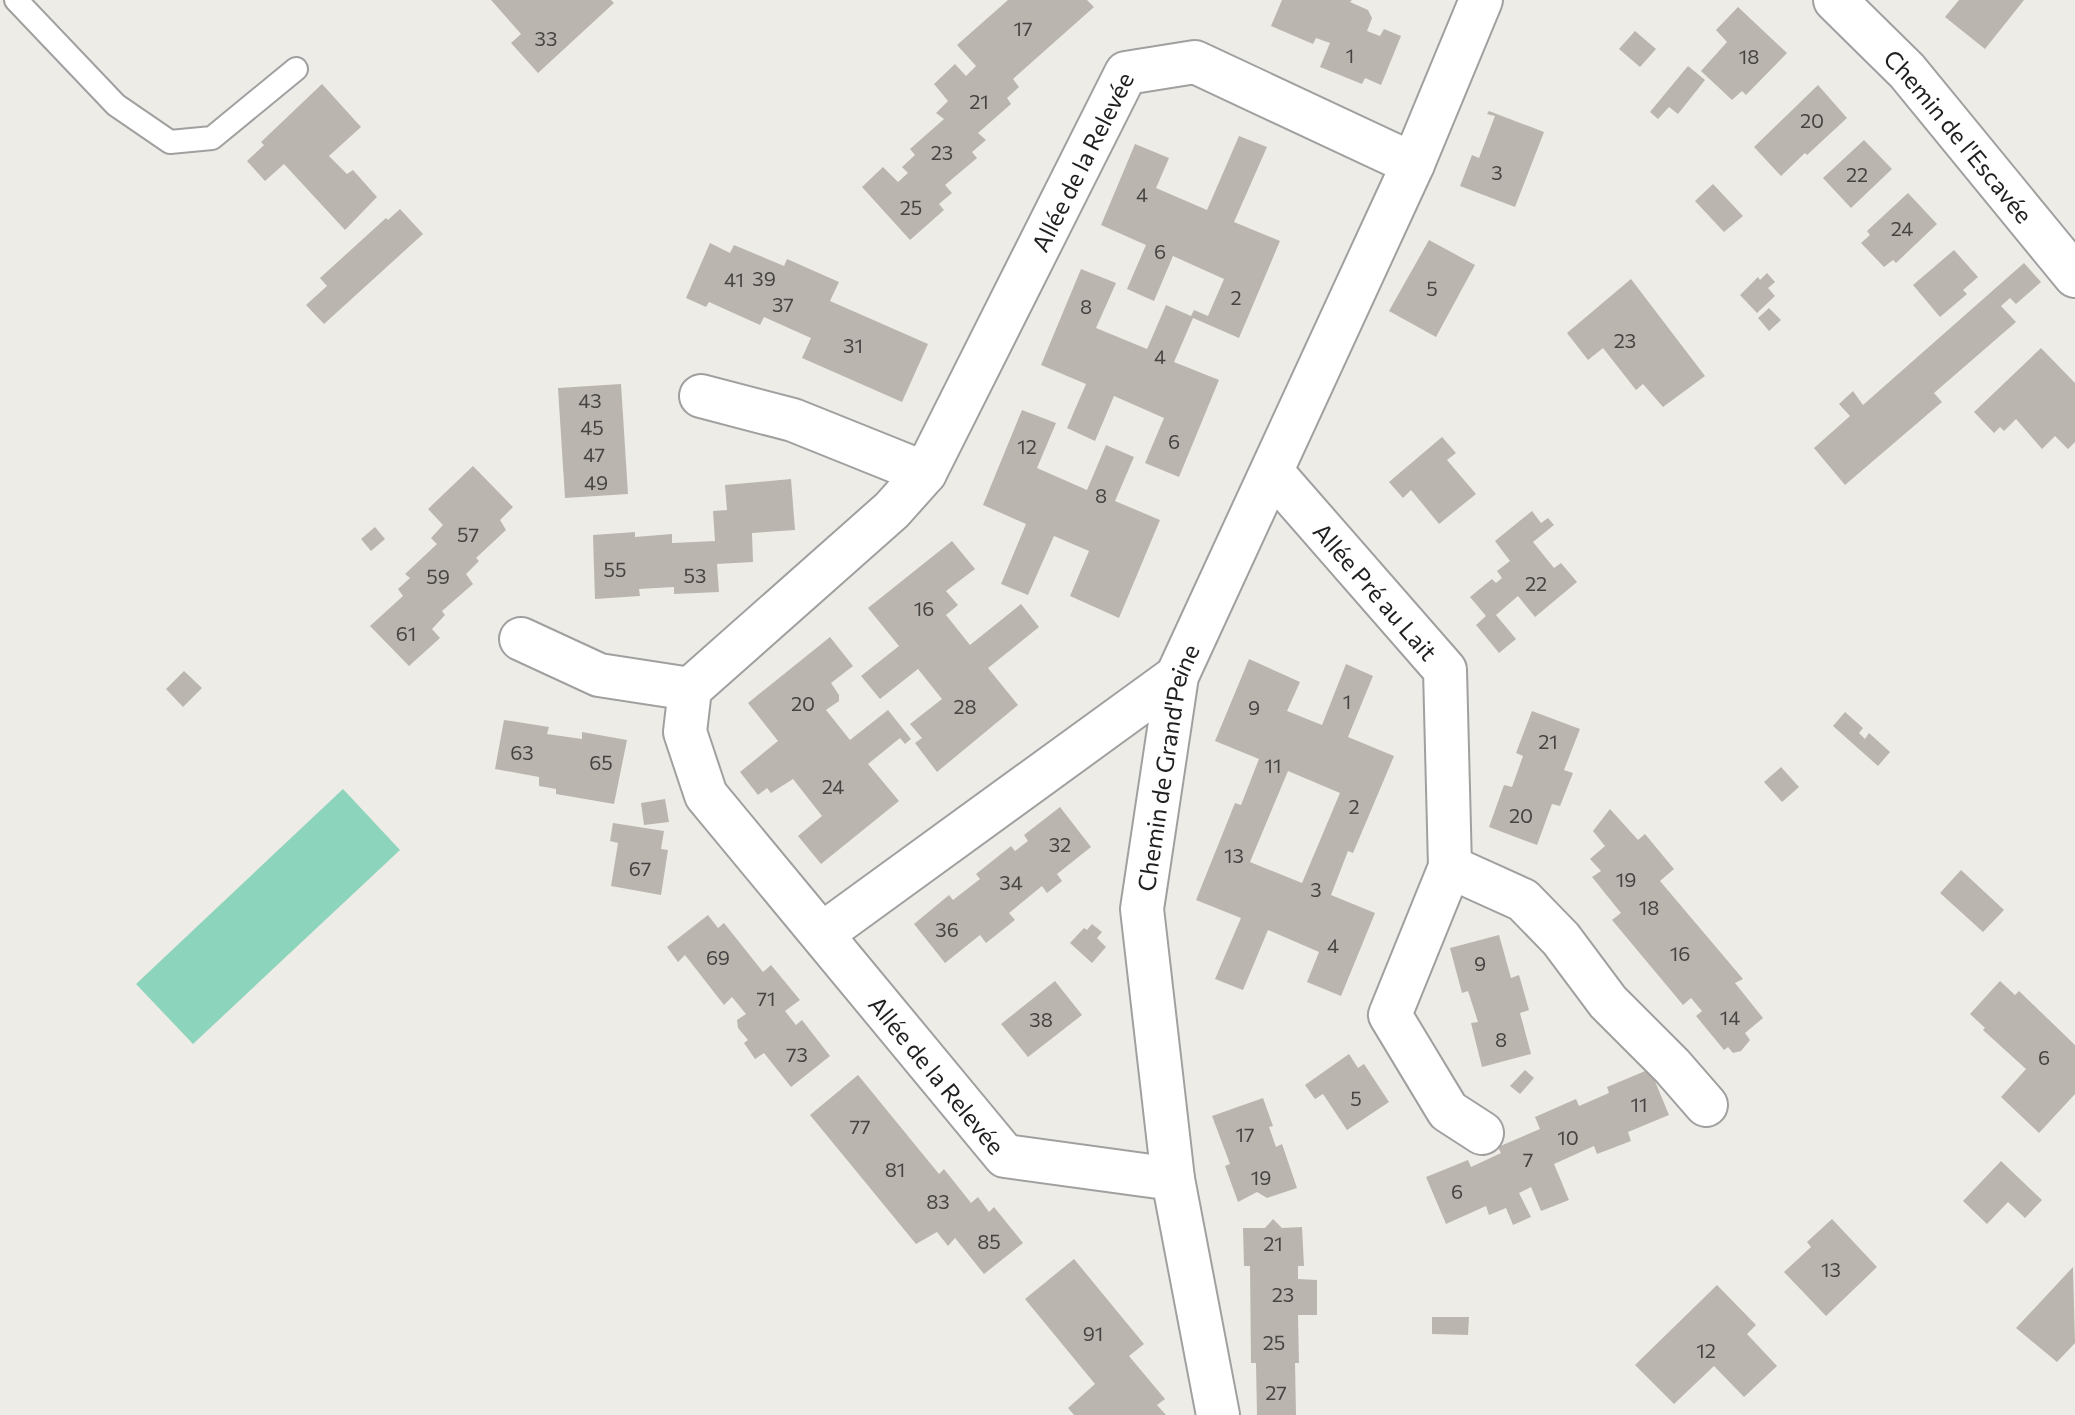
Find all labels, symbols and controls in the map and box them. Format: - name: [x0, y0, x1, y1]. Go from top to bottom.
- house number: 17: [1013, 16, 1033, 40]
- house number: 33: [535, 26, 557, 50]
- house number: 1: [1346, 43, 1354, 67]
- street label: Chemin de l'Escavée: [1879, 43, 2040, 228]
- house number: 18: [1739, 44, 1759, 68]
- street label: Allée de la Relevée: [1024, 67, 1139, 256]
- house number: 21: [969, 89, 989, 113]
- house number: 20: [1800, 108, 1824, 132]
- house number: 23: [931, 140, 953, 164]
- house number: 3: [1491, 160, 1503, 184]
- house number: 22: [1846, 162, 1868, 186]
- house number: 4: [1136, 182, 1148, 206]
- house number: 25: [900, 195, 922, 219]
- house number: 24: [1891, 216, 1913, 240]
- house number: 6: [1154, 239, 1166, 263]
- house number: 39: [752, 266, 776, 290]
- house number: 41: [724, 267, 744, 291]
- house number: 5: [1426, 276, 1438, 300]
- house number: 2: [1230, 285, 1242, 309]
- house number: 37: [772, 292, 794, 316]
- house number: 8: [1080, 294, 1092, 318]
- house number: 23: [1614, 328, 1636, 352]
- house number: 31: [843, 333, 863, 357]
- house number: 4: [1154, 344, 1166, 368]
- house number: 43: [578, 388, 602, 412]
- house number: 45: [580, 415, 604, 439]
- house number: 6: [1168, 429, 1180, 453]
- house number: 12: [1017, 434, 1037, 458]
- house number: 47: [583, 442, 605, 466]
- house number: 49: [584, 470, 608, 494]
- house number: 8: [1095, 483, 1107, 507]
- street label: Allée Pré au Lait: [1308, 516, 1444, 666]
- house number: 57: [457, 522, 479, 546]
- house number: 55: [604, 557, 626, 581]
- house number: 53: [684, 563, 706, 587]
- house number: 59: [426, 564, 450, 588]
- house number: 22: [1525, 571, 1547, 595]
- house number: 16: [914, 596, 934, 620]
- house number: 61: [396, 621, 416, 645]
- street label: Chemin de Grand'Peine: [1130, 639, 1204, 893]
- house number: 1: [1343, 689, 1351, 713]
- house number: 20: [791, 691, 815, 715]
- house number: 28: [953, 694, 977, 718]
- house number: 9: [1248, 695, 1260, 719]
- house number: 21: [1538, 729, 1558, 753]
- house number: 63: [510, 740, 534, 764]
- house number: 65: [589, 750, 613, 774]
- house number: 11: [1264, 753, 1282, 777]
- house number: 24: [822, 774, 844, 798]
- house number: 2: [1348, 794, 1360, 818]
- house number: 20: [1509, 803, 1533, 827]
- house number: 32: [1049, 832, 1071, 856]
- house number: 13: [1224, 843, 1244, 867]
- house number: 67: [629, 856, 651, 880]
- house number: 19: [1616, 867, 1636, 891]
- house number: 34: [999, 870, 1023, 894]
- house number: 3: [1310, 877, 1322, 901]
- house number: 18: [1639, 895, 1659, 919]
- house number: 36: [935, 917, 959, 941]
- house number: 4: [1327, 933, 1339, 957]
- house number: 16: [1670, 941, 1690, 965]
- house number: 69: [706, 945, 730, 969]
- house number: 9: [1474, 951, 1486, 975]
- house number: 71: [756, 986, 776, 1010]
- street label: Allée de la Relevée: [863, 989, 1011, 1159]
- house number: 14: [1720, 1005, 1740, 1029]
- house number: 38: [1029, 1007, 1053, 1031]
- house number: 8: [1495, 1027, 1507, 1051]
- house number: 73: [786, 1042, 808, 1066]
- house number: 6: [2038, 1045, 2050, 1069]
- house number: 5: [1350, 1086, 1362, 1110]
- house number: 11: [1630, 1092, 1648, 1116]
- house number: 77: [849, 1114, 871, 1138]
- house number: 17: [1235, 1122, 1255, 1146]
- house number: 10: [1557, 1125, 1579, 1149]
- house number: 7: [1523, 1147, 1533, 1171]
- house number: 81: [885, 1157, 905, 1181]
- house number: 19: [1251, 1165, 1271, 1189]
- house number: 6: [1451, 1179, 1463, 1203]
- house number: 83: [926, 1189, 950, 1213]
- house number: 85: [977, 1229, 1001, 1253]
- house number: 21: [1263, 1231, 1283, 1255]
- house number: 13: [1821, 1257, 1841, 1281]
- house number: 23: [1272, 1282, 1294, 1306]
- house number: 91: [1083, 1321, 1103, 1345]
- house number: 25: [1263, 1330, 1285, 1354]
- house number: 12: [1696, 1338, 1716, 1362]
- house number: 27: [1265, 1380, 1287, 1404]

